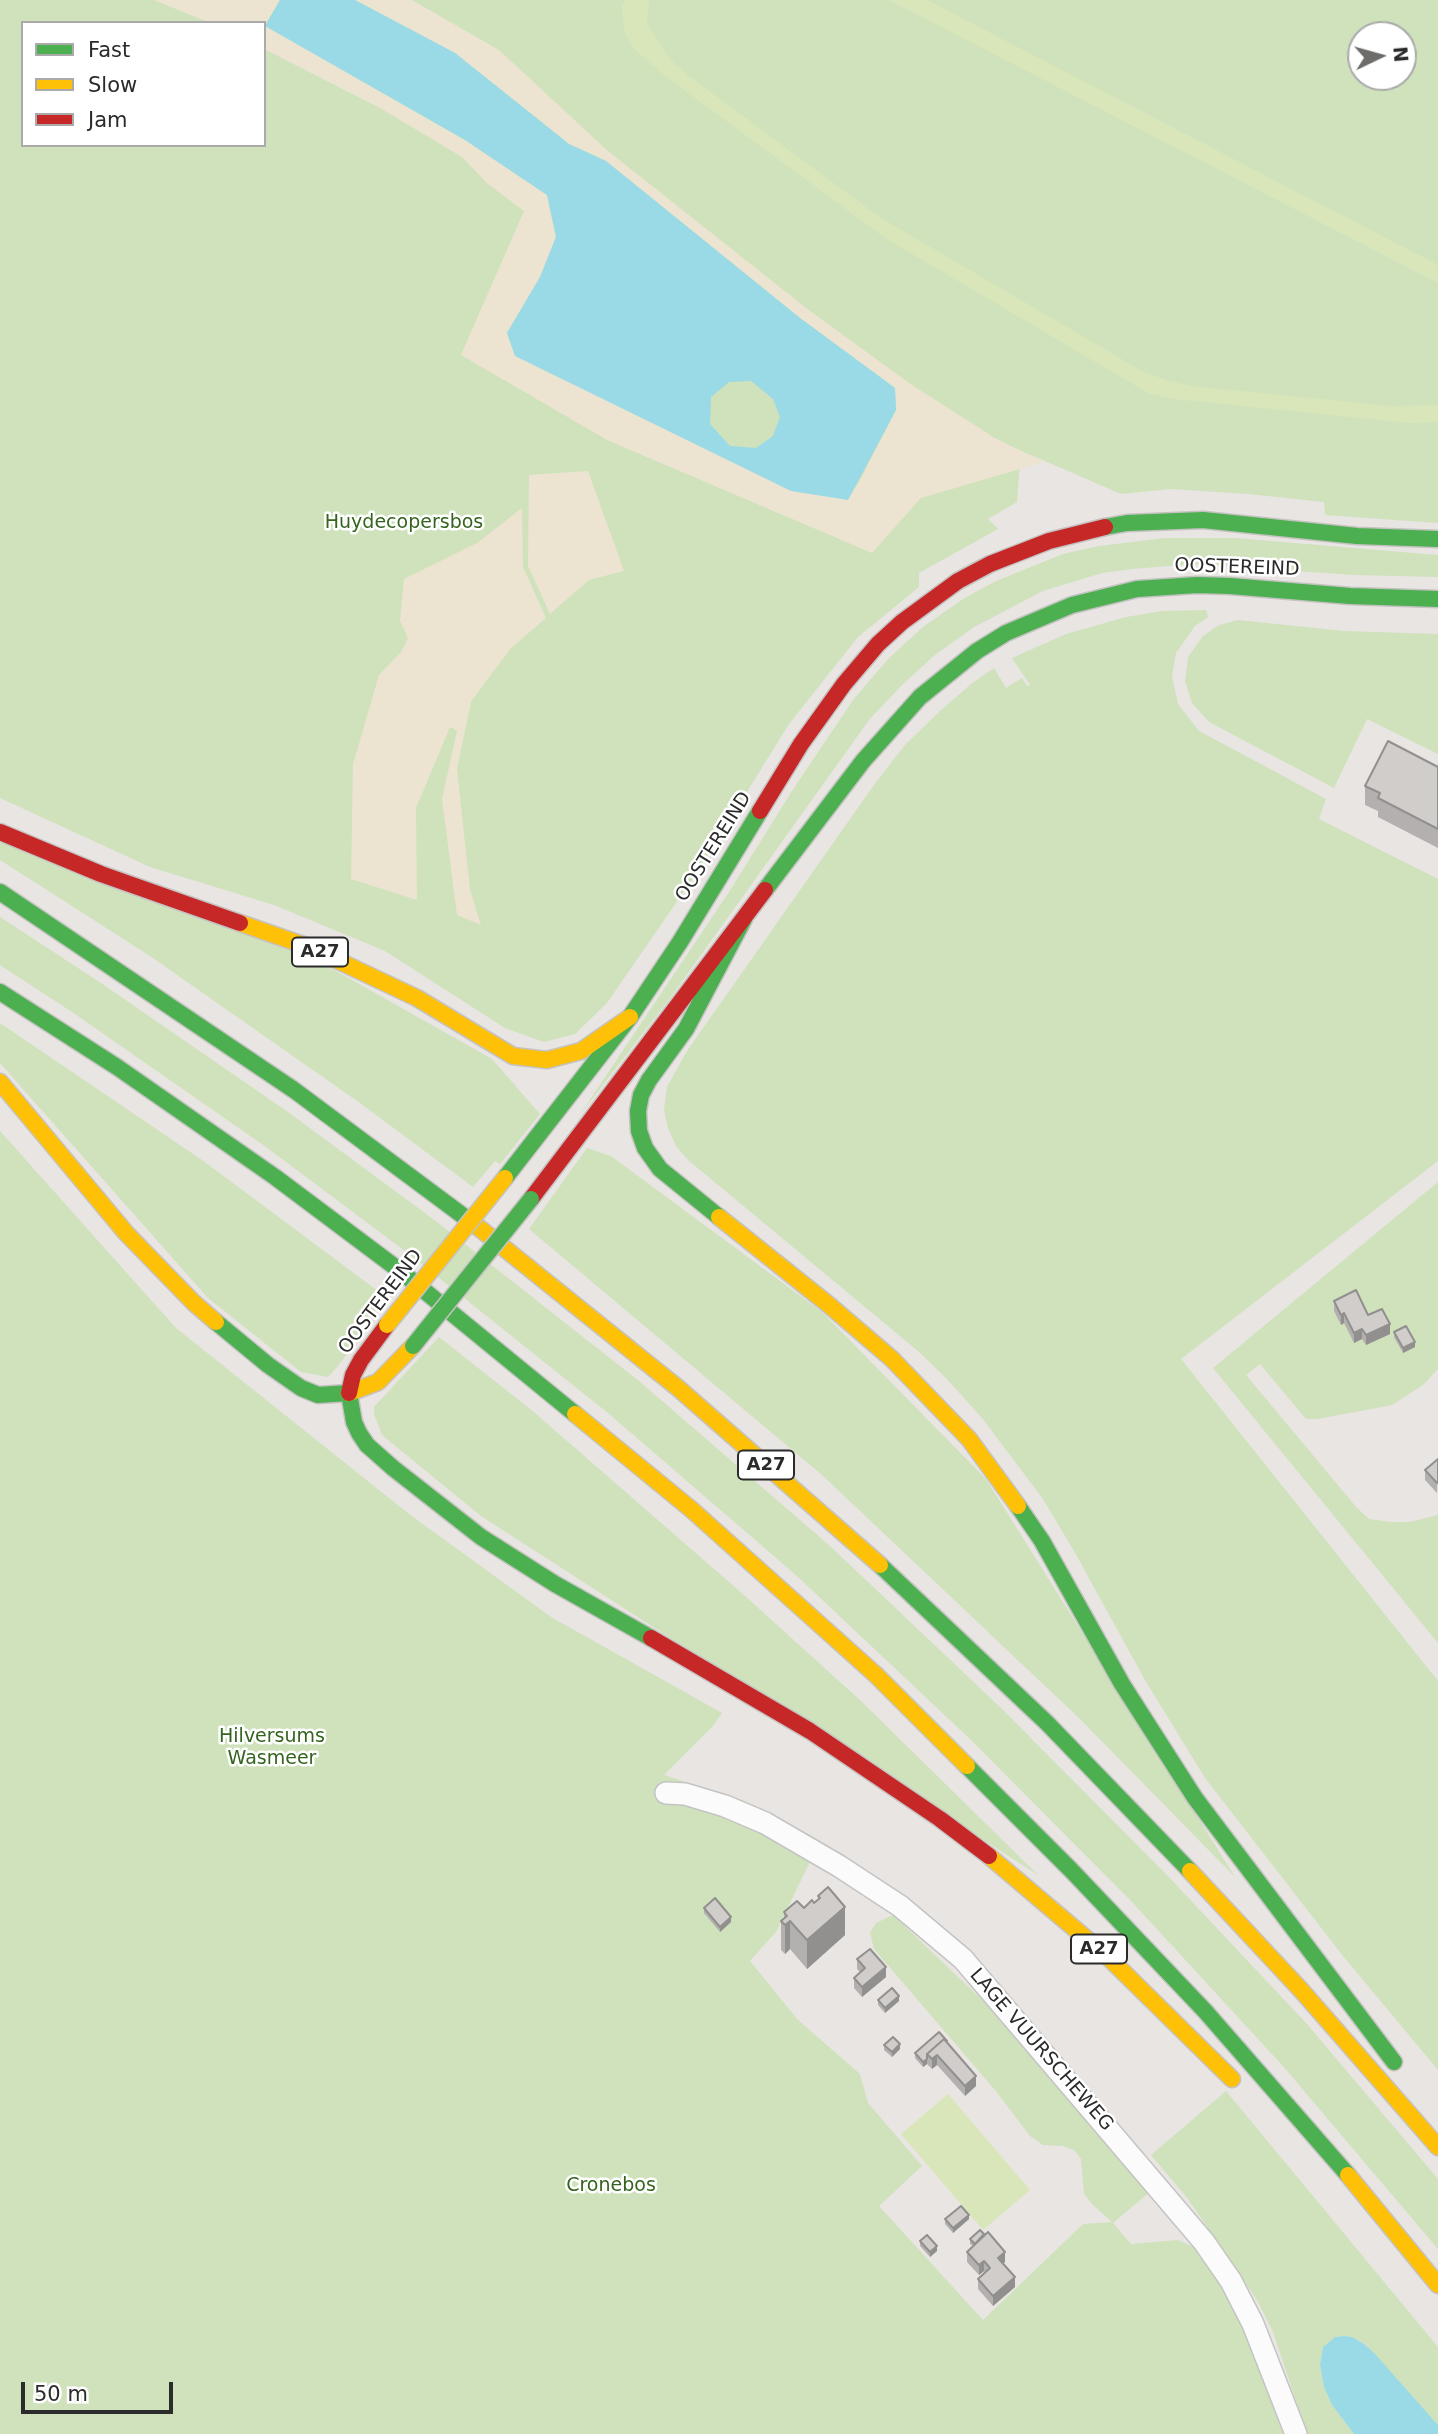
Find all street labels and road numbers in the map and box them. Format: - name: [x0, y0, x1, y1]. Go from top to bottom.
- street label: OOSTEREIND: [1174, 554, 1300, 582]
- street label: OOSTEREIND: [671, 788, 757, 906]
- road number: A27: [292, 937, 348, 967]
- street label: OOSTEREIND: [334, 1245, 428, 1359]
- road number: A27: [738, 1450, 794, 1480]
- road number: A27: [1071, 1935, 1127, 1964]
- street label: LAGE VUURSCHEWEG: [964, 1964, 1118, 2136]

